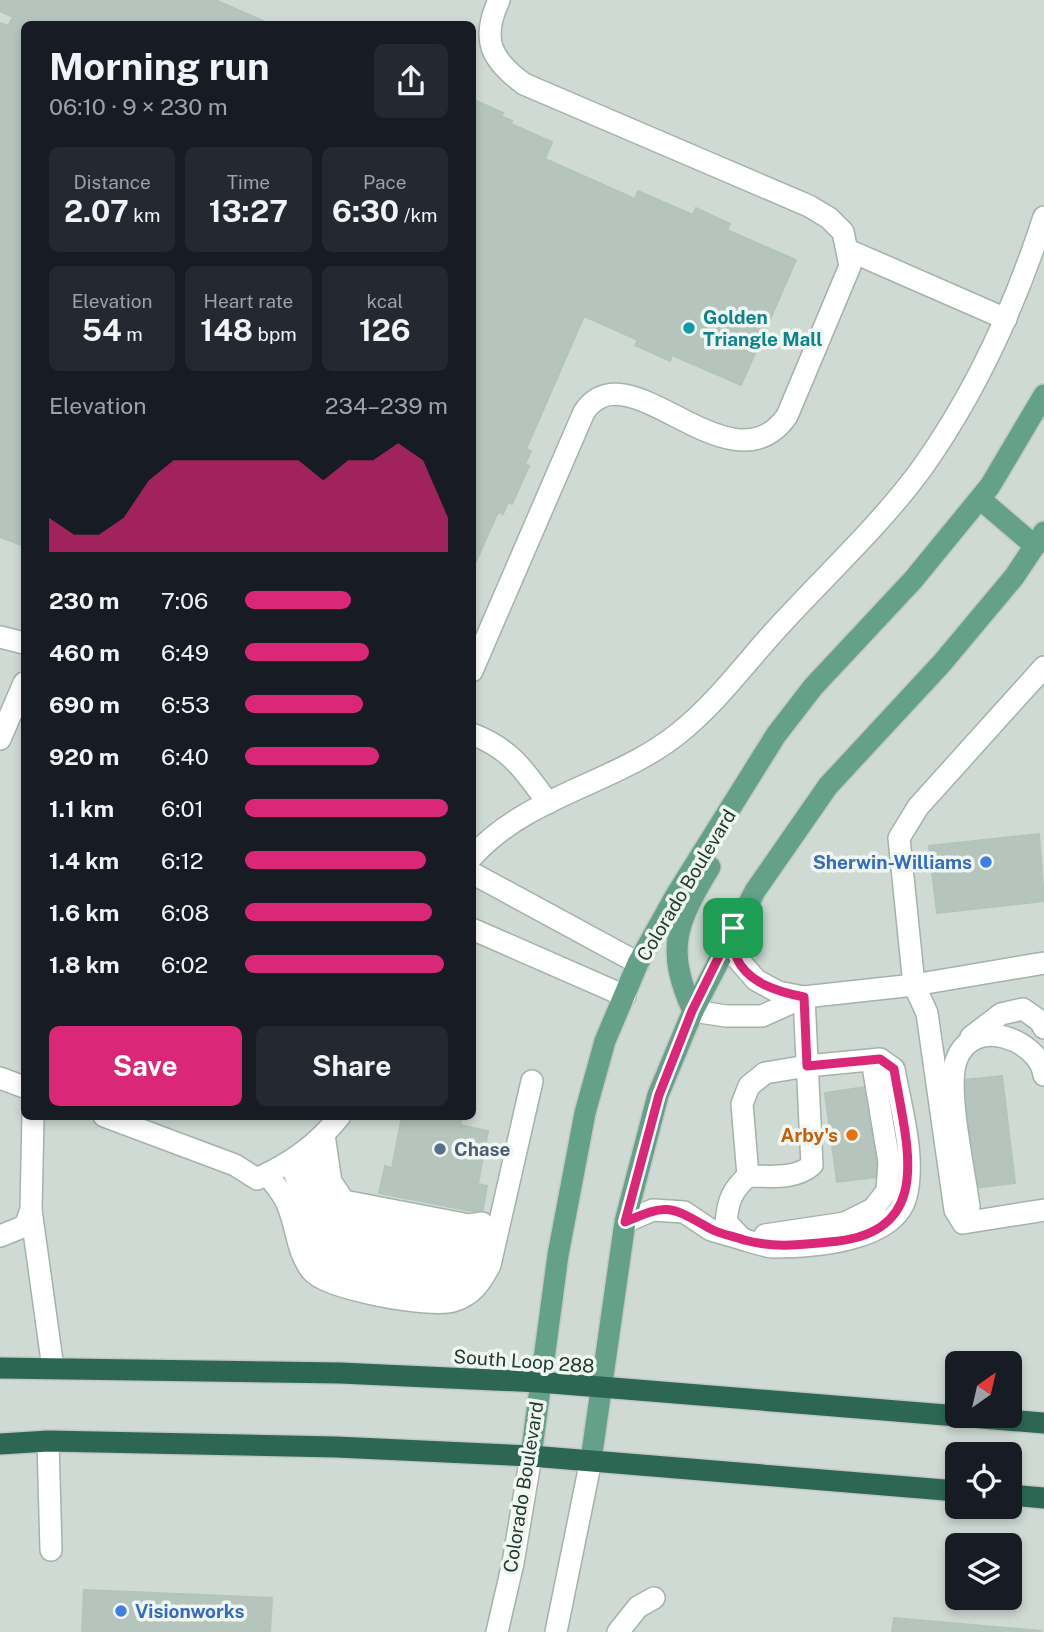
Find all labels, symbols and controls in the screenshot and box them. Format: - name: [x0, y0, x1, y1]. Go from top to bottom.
- text: Morning run: [49, 44, 270, 89]
- button: share: [374, 44, 448, 118]
- text: 06:10 · 9 × 230 m: [49, 93, 228, 120]
- text: Distance: [74, 171, 151, 193]
- text: Time: [227, 171, 270, 193]
- text: Pace: [363, 171, 407, 193]
- text: 2.07: [64, 193, 129, 229]
- text: 13:27: [209, 193, 288, 229]
- text: 6:30: [332, 193, 399, 229]
- text: km: [129, 204, 160, 226]
- text: /km: [399, 204, 438, 226]
- text: Elevation: [72, 290, 152, 312]
- text: Heart rate: [204, 290, 293, 312]
- text: kcal: [366, 290, 403, 312]
- place label: Golden Triangle Mall: [703, 306, 823, 350]
- text: 54: [82, 312, 122, 348]
- text: 148: [200, 312, 253, 348]
- text: 126: [359, 312, 411, 348]
- marker: Golden Triangle Mall: [681, 320, 697, 336]
- text: m: [122, 323, 143, 345]
- text: bpm: [253, 323, 297, 345]
- text: Elevation: [49, 392, 147, 419]
- text: 234–239 m: [325, 392, 448, 419]
- text: 230 m: [49, 587, 119, 614]
- text: 7:06: [161, 587, 208, 614]
- text: 460 m: [49, 639, 120, 666]
- text: 6:49: [161, 639, 209, 666]
- text: 690 m: [49, 691, 120, 718]
- text: 6:53: [161, 691, 210, 718]
- text: 920 m: [49, 743, 119, 770]
- text: 6:40: [161, 743, 209, 770]
- text: 1.1 km: [49, 795, 114, 822]
- text: 6:01: [161, 795, 204, 822]
- street label: Colorado Boulevard: [632, 805, 740, 965]
- text: 1.4 km: [49, 847, 119, 874]
- text: 6:12: [161, 847, 204, 874]
- place label: Sherwin-Williams: [813, 851, 972, 873]
- marker: Sherwin-Williams: [978, 854, 994, 870]
- pin: [703, 898, 763, 958]
- text: 1.6 km: [49, 899, 119, 926]
- text: 6:08: [161, 899, 209, 926]
- icon: arrive: [714, 909, 752, 947]
- text: 1.8 km: [49, 951, 120, 978]
- text: 6:02: [161, 951, 208, 978]
- button: Save: [49, 1026, 242, 1106]
- button: Share: [256, 1026, 448, 1106]
- place label: Arby's: [781, 1124, 838, 1146]
- marker: Arby's: [844, 1127, 860, 1143]
- place label: Chase: [454, 1138, 511, 1160]
- marker: Chase: [432, 1141, 448, 1157]
- street label: South Loop 288: [453, 1345, 595, 1377]
- north arrow: [945, 1351, 1022, 1428]
- map controls: [945, 1351, 1022, 1610]
- street label: Colorado Boulevard: [499, 1400, 547, 1574]
- button: locate: [945, 1442, 1022, 1519]
- button: layers: [945, 1533, 1022, 1610]
- place label: Visionworks: [135, 1600, 245, 1622]
- marker: Visionworks: [113, 1603, 129, 1619]

